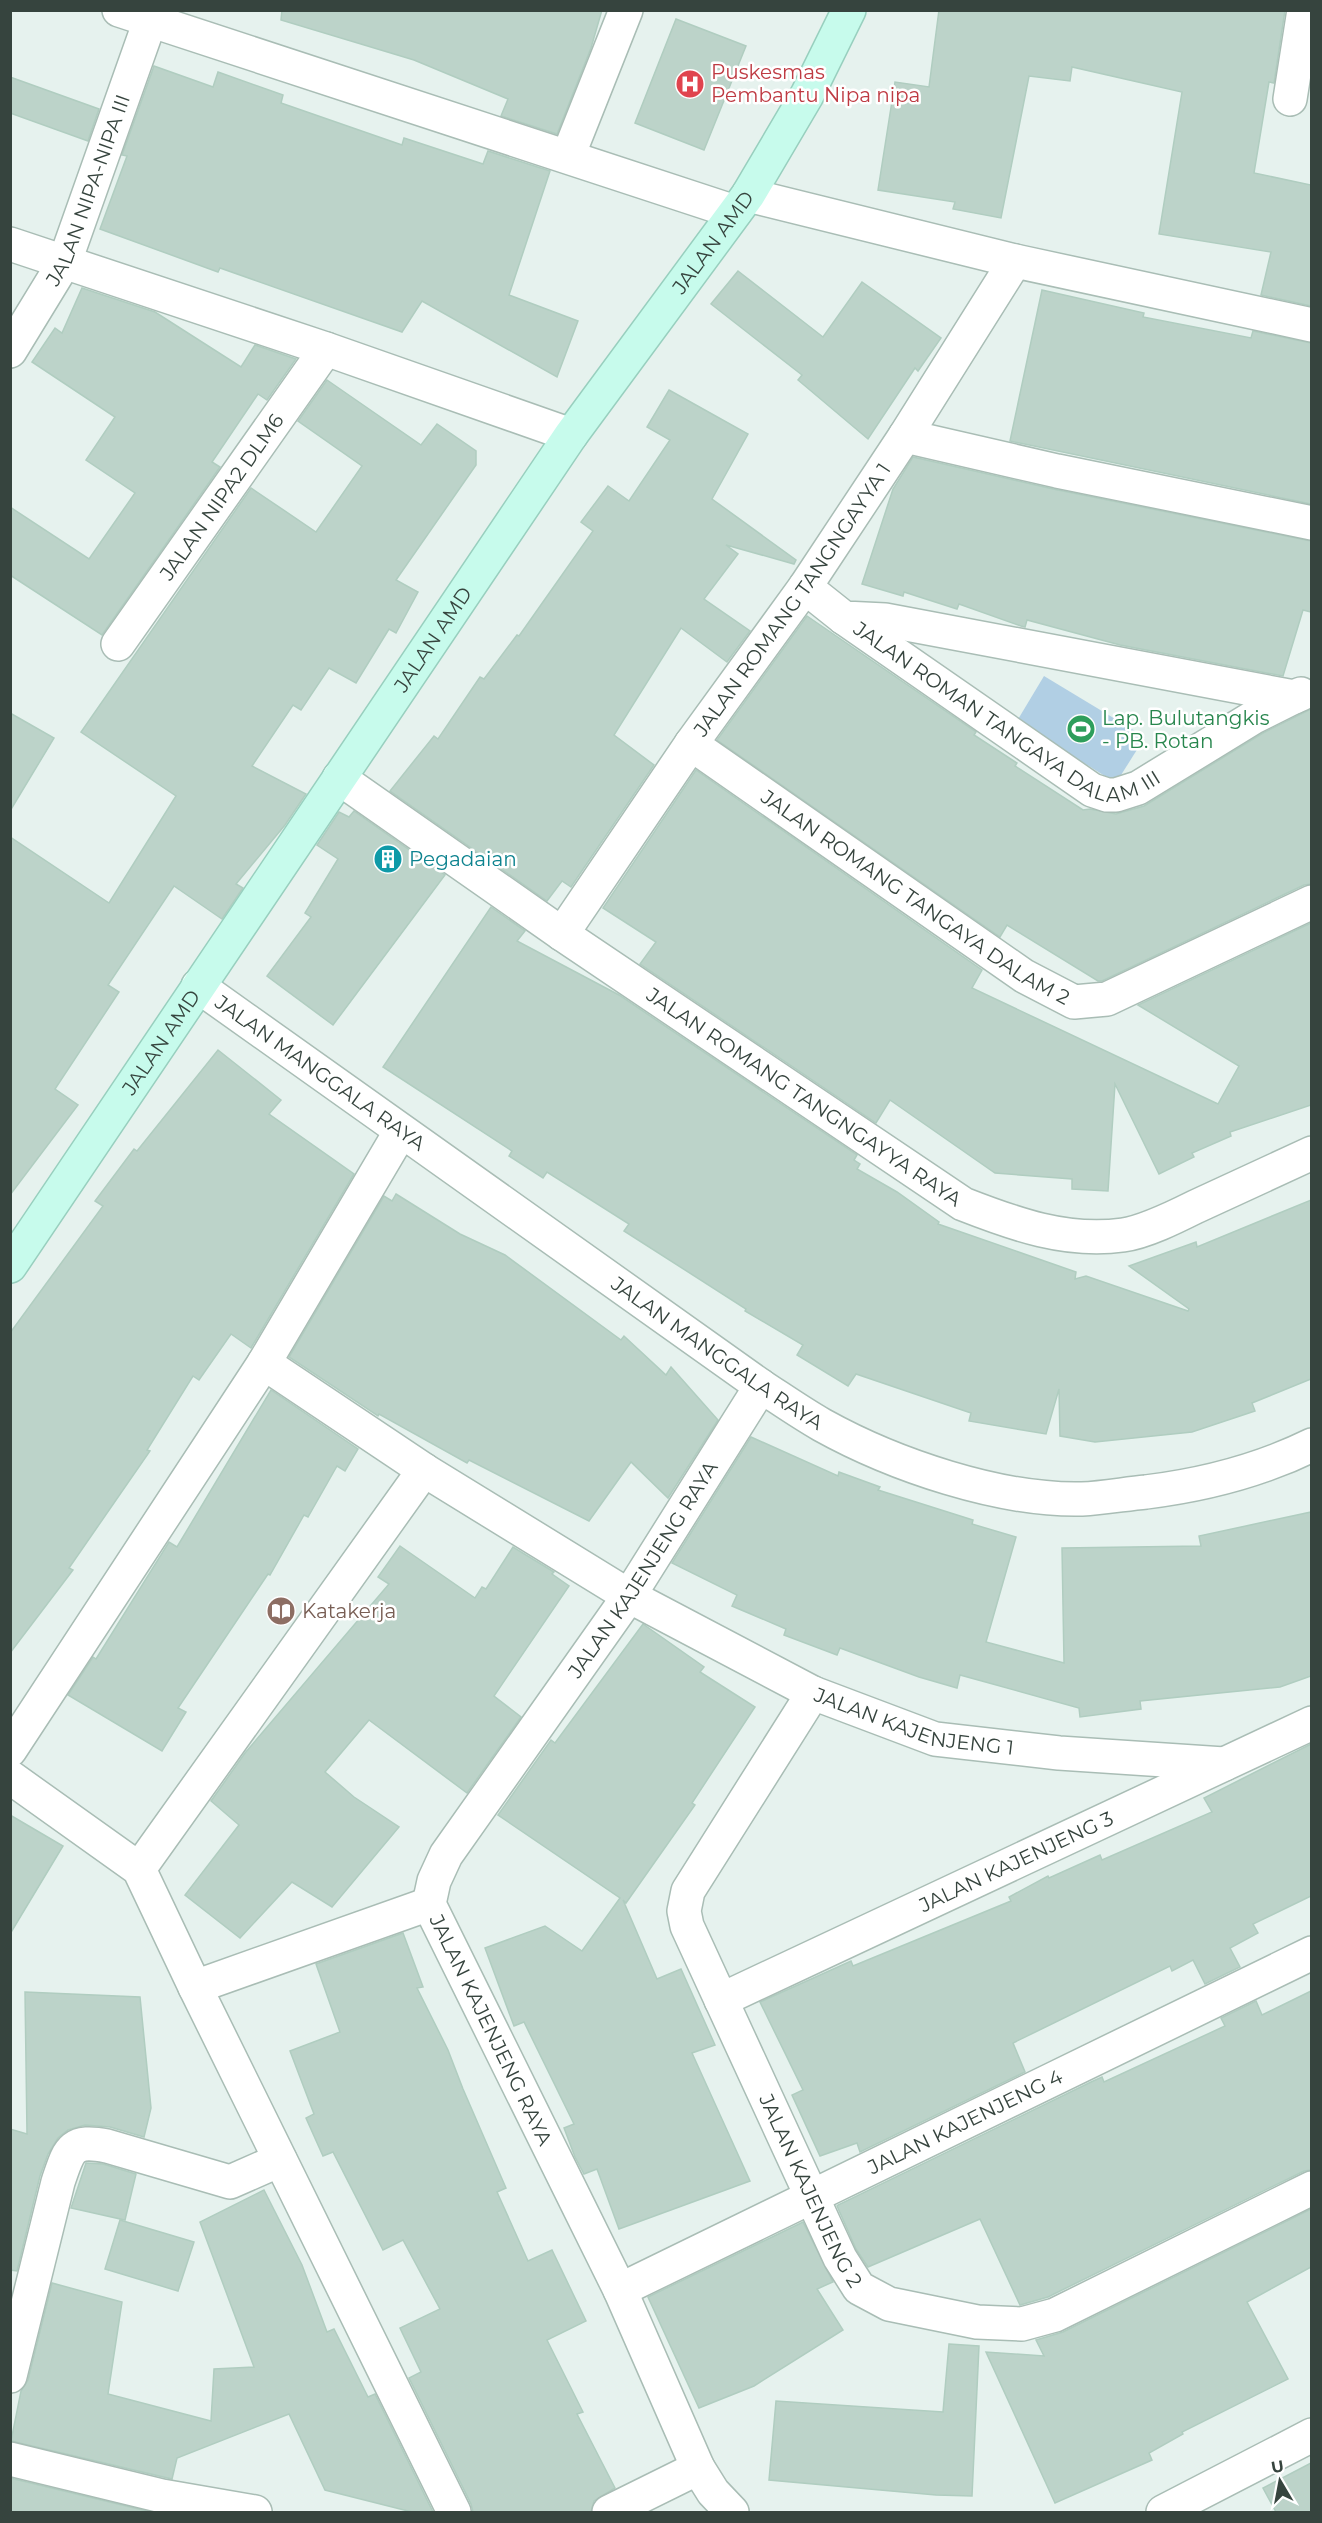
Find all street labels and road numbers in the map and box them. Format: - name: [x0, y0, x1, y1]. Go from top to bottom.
- street label: JALAN NIPA-NIPA III: [40, 91, 135, 291]
- street label: JALAN AMD: [667, 186, 759, 299]
- street label: JALAN NIPA2 DLM6: [154, 409, 289, 586]
- street label: JALAN ROMANG TANGNGAYYA 1: [688, 459, 896, 742]
- street label: JALAN AMD: [388, 582, 477, 697]
- street label: JALAN ROMAN TANGAYA DALAM III: [848, 616, 1164, 807]
- street label: JALAN ROMANG TANGAYA DALAM 2: [756, 784, 1074, 1010]
- street label: JALAN ROMANG TANGNGAYYA RAYA: [641, 982, 967, 1212]
- street label: JALAN AMD: [117, 985, 205, 1100]
- street label: JALAN MANGGALA RAYA: [210, 990, 431, 1156]
- street label: JALAN MANGGALA RAYA: [606, 1271, 828, 1435]
- street label: JALAN KAJENJENG RAYA: [562, 1456, 723, 1683]
- street label: JALAN KAJENJENG 1: [810, 1682, 1015, 1760]
- street label: JALAN KAJENJENG 3: [914, 1806, 1117, 1918]
- street label: JALAN KAJENJENG RAYA: [424, 1910, 558, 2150]
- street label: JALAN KAJENJENG 4: [863, 2064, 1066, 2180]
- street label: JALAN KAJENJENG 2: [754, 2089, 867, 2292]

